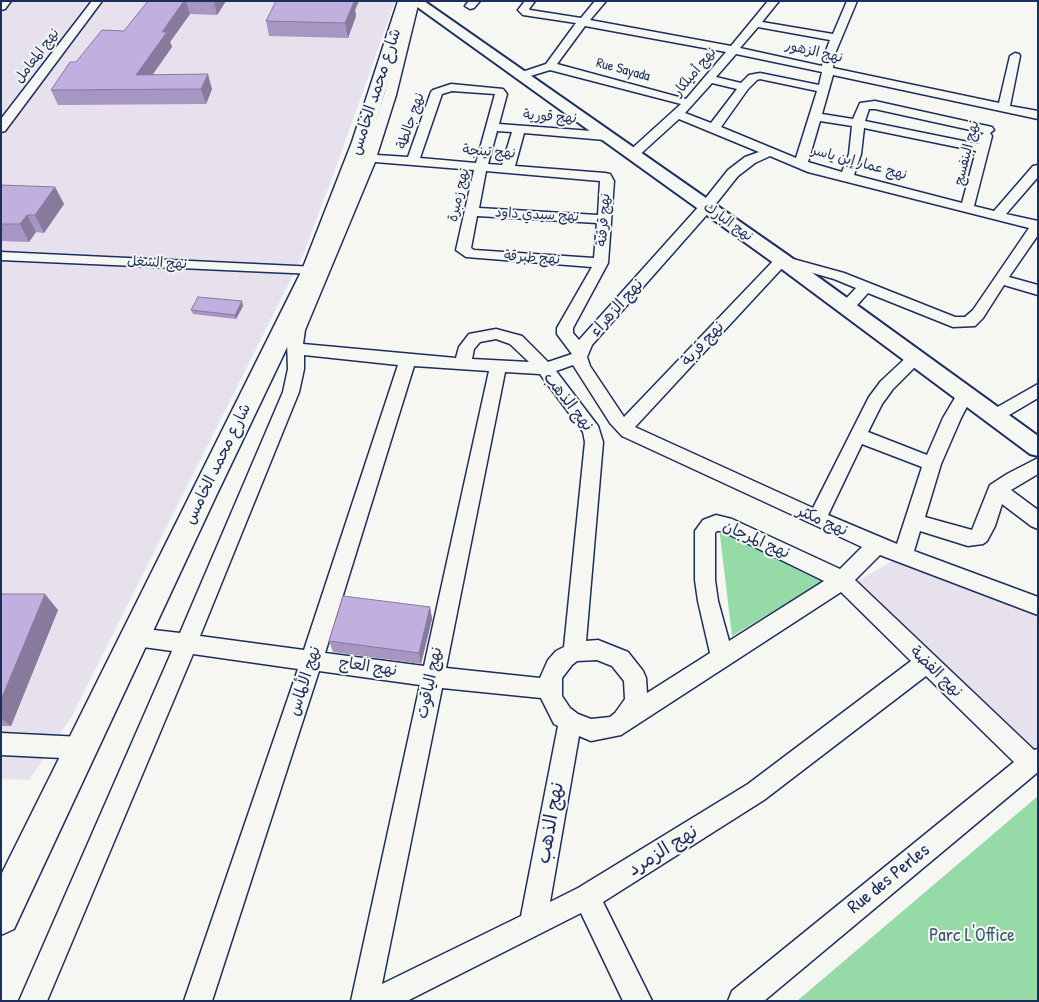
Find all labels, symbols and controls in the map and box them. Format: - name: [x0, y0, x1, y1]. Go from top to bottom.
- street label: نهج المعامل: [11, 25, 63, 87]
- street label: شارع محمد الخامس: [346, 26, 406, 158]
- street label: نهج الزهور: [784, 37, 844, 67]
- street label: نهج أميلكار: [670, 44, 720, 100]
- street label: Rue Sayada: [594, 55, 652, 85]
- street label: نهج جالطة: [394, 91, 428, 151]
- street label: نهج قورية: [523, 107, 577, 127]
- street label: نهج البنفسج: [951, 119, 983, 187]
- street label: نهج تينجة: [462, 142, 516, 162]
- street label: نهج عمار إبن ياسر: [809, 142, 909, 184]
- street label: نهج زمبرة: [445, 167, 473, 223]
- street label: نهج قرقنة: [594, 193, 614, 247]
- street label: نهج البارك: [700, 199, 756, 245]
- street label: نهج سيدي داود: [494, 204, 580, 226]
- street label: نهج طبرقة: [503, 248, 561, 268]
- street label: نهج الشغل: [127, 253, 187, 273]
- street label: نهج الزهراء: [586, 275, 648, 341]
- street label: نهج قربة: [677, 318, 729, 370]
- street label: نهج الذهب: [539, 369, 597, 435]
- street label: شارع محمد الخامس: [180, 400, 256, 528]
- street label: نهج مكثر: [793, 501, 851, 541]
- street label: نهج المرجان: [719, 517, 793, 563]
- street label: نهج الفضة: [906, 642, 966, 702]
- street label: نهج الألماس: [285, 644, 325, 718]
- street label: نهج الياقوت: [413, 645, 447, 721]
- street label: نهج العاج: [338, 653, 398, 681]
- street label: نهج الذهب: [533, 780, 569, 866]
- street label: نهج الزمرد: [624, 821, 702, 881]
- street label: Rue des Perles: [843, 839, 935, 919]
- park label: Parc L'Office: [929, 925, 1015, 947]

